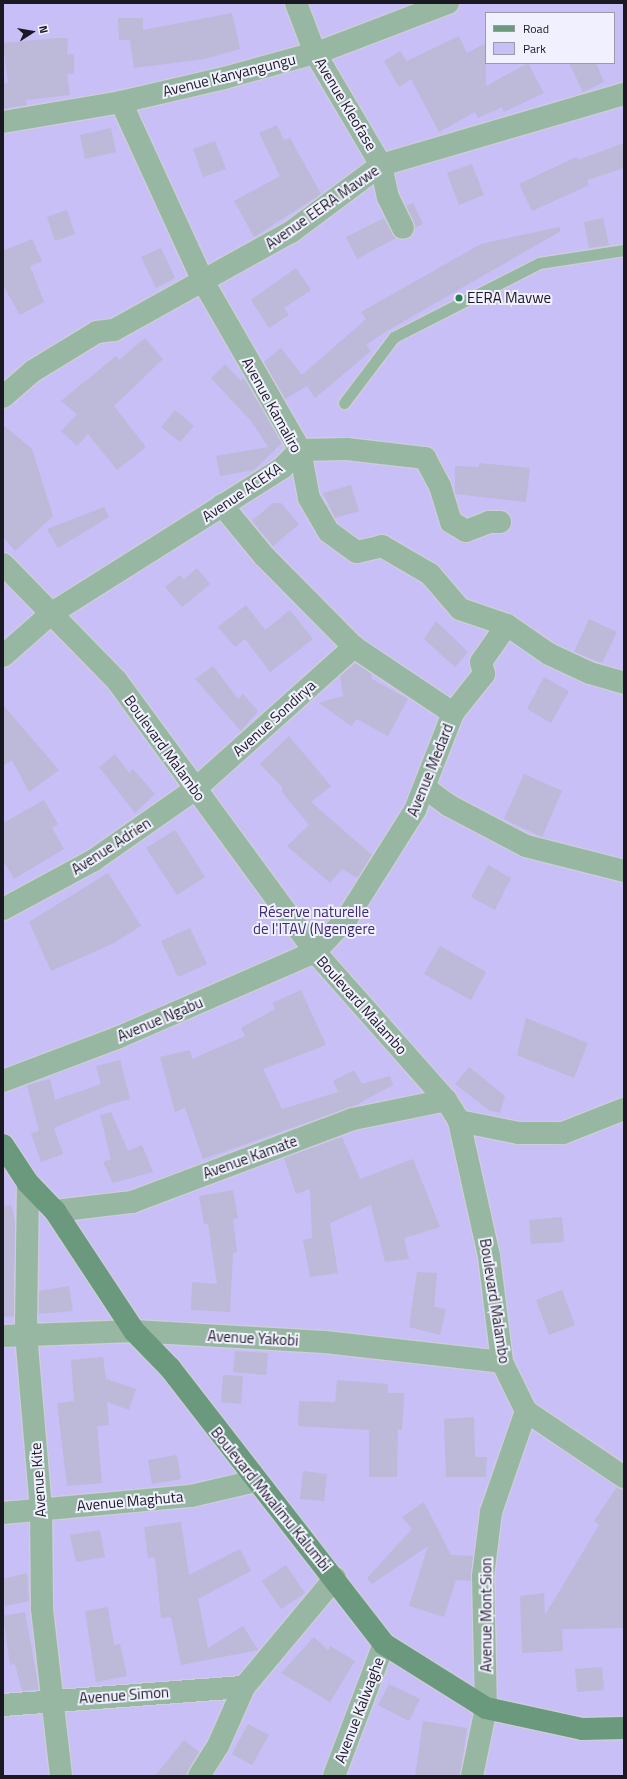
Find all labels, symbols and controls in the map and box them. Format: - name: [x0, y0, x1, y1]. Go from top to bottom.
- north arrow: [12, 12, 52, 52]
- legend: [485, 12, 615, 64]
- text: Road: [523, 19, 549, 38]
- text: N: [35, 24, 52, 35]
- text: Park: [523, 39, 546, 58]
- street label: Avenue Kanyangungu: [161, 50, 297, 100]
- street label: Avenue Kleofase: [311, 54, 381, 154]
- street label: Avenue EERA Mavwe: [262, 161, 382, 253]
- place label: EERA Mavwe: [467, 289, 551, 307]
- marker: EERA Mavwe: [454, 293, 464, 303]
- street label: Avenue Kamaliro: [238, 354, 306, 456]
- street label: Avenue ACEKA: [198, 459, 286, 525]
- street label: Avenue Sondirya: [229, 676, 319, 760]
- street label: Boulevard Malambo: [121, 692, 209, 804]
- street label: Avenue Medard: [403, 721, 457, 819]
- street label: Avenue Adrien: [68, 814, 154, 878]
- park label: Réserve naturelle de l'ITAV (Ngengere: [253, 902, 375, 937]
- street label: Boulevard Malambo: [313, 952, 411, 1058]
- street label: Avenue Ngabu: [114, 993, 206, 1045]
- street label: Avenue Kamate: [200, 1132, 300, 1182]
- street label: Boulevard Malambo: [476, 1237, 514, 1365]
- street label: Avenue Yakobi: [207, 1327, 299, 1349]
- street label: Boulevard Mwalimu Kalumbi: [207, 1423, 335, 1575]
- street label: Avenue Kite: [26, 1442, 50, 1518]
- street label: Avenue Maghuta: [76, 1487, 184, 1515]
- street label: Avenue Mont Sion: [477, 1558, 495, 1672]
- street label: Avenue Kalwaghe: [331, 1655, 387, 1765]
- street label: Avenue Simon: [78, 1683, 170, 1707]

